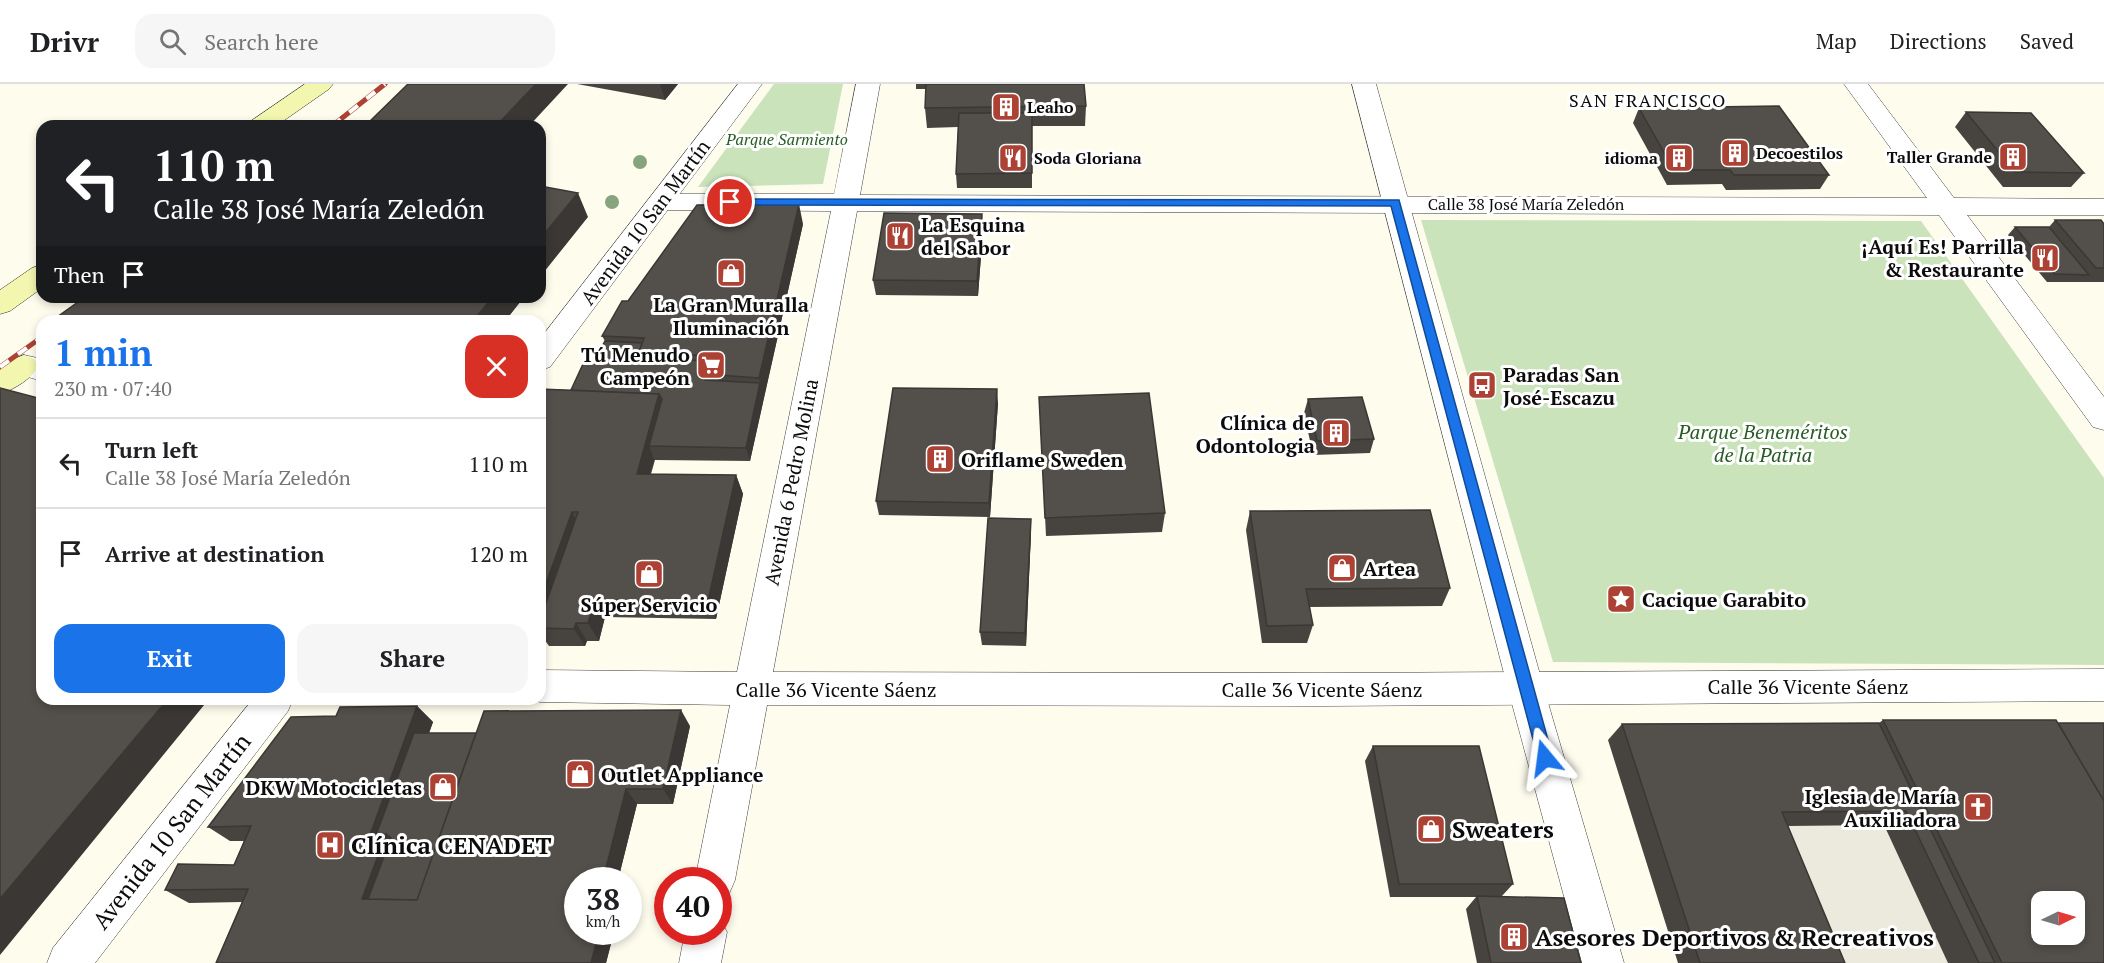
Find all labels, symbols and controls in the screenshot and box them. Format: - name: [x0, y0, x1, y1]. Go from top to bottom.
- search box: [135, 14, 555, 68]
- text: Drivr: [30, 23, 99, 60]
- icon: search: [156, 25, 189, 58]
- text: Search here: [204, 27, 319, 56]
- text: Map: [1816, 27, 1857, 55]
- text: Directions: [1890, 27, 1987, 55]
- text: Saved: [2020, 27, 2074, 55]
- district label: SAN FRANCISCO: [1569, 88, 1727, 112]
- building icon: Leaho: [990, 91, 1022, 123]
- place label: Leaho: [1027, 96, 1074, 118]
- park label: Parque Sarmiento: [725, 128, 848, 150]
- street label: Avenida 10 San Martín: [574, 134, 716, 310]
- text: 110 m: [153, 137, 274, 193]
- building icon: Decoestilos: [1719, 137, 1751, 169]
- building icon: Taller Grande: [1997, 141, 2029, 173]
- restaurant icon: Soda Gloriana: [997, 142, 1029, 174]
- building icon: idioma: [1663, 142, 1695, 174]
- place label: Decoestilos: [1756, 142, 1843, 164]
- icon: left: [54, 144, 132, 222]
- place label: Taller Grande: [1887, 146, 1992, 168]
- place label: Soda Gloriana: [1034, 147, 1142, 169]
- place label: idioma: [1605, 147, 1658, 169]
- pin: [704, 176, 755, 227]
- icon: arrive: [713, 185, 746, 218]
- text: Calle 38 José María Zeledón: [153, 191, 485, 227]
- street label: Calle 38 José María Zeledón: [1428, 193, 1625, 215]
- place label: La Esquina del Sabor: [921, 211, 1025, 261]
- restaurant icon: La Esquina del Sabor: [884, 220, 916, 252]
- place label: ¡Aquí Es! Parrilla & Restaurante: [1861, 233, 2024, 283]
- restaurant icon: ¡Aquí Es! Parrilla & Restaurante: [2029, 242, 2061, 274]
- shop icon: La Gran Muralla Iluminación: [715, 257, 747, 289]
- icon: arrive: [117, 258, 150, 291]
- text: Then: [54, 260, 105, 289]
- place label: La Gran Muralla Iluminación: [653, 291, 809, 341]
- text: 1 min: [54, 329, 152, 376]
- button: close: [465, 335, 528, 398]
- place label: Tú Menudo Campeón: [581, 341, 690, 391]
- supermarket icon: Tú Menudo Campeón: [695, 349, 727, 381]
- place label: Paradas San José-Escazu: [1503, 361, 1619, 411]
- bus stop icon: Paradas San José-Escazu: [1466, 369, 1498, 401]
- text: 230 m · 07:40: [54, 375, 172, 402]
- street label: Avenida 6 Pedro Molina: [758, 376, 824, 588]
- place label: Clínica de Odontologia: [1196, 409, 1315, 459]
- building icon: Clínica de Odontologia: [1320, 417, 1352, 449]
- park label: Parque Beneméritos de la Patria: [1677, 418, 1848, 468]
- text: Turn left: [105, 435, 198, 464]
- building icon: Oriflame Sweden: [924, 443, 956, 475]
- place label: Oriflame Sweden: [961, 446, 1123, 473]
- icon: left: [54, 447, 87, 480]
- text: 110 m: [468, 449, 528, 478]
- text: Calle 38 José María Zeledón: [105, 464, 351, 491]
- icon: arrive: [54, 537, 87, 570]
- text: Arrive at destination: [105, 539, 324, 568]
- text: 120 m: [468, 539, 528, 568]
- shop icon: Artea: [1326, 552, 1358, 584]
- place label: Artea: [1363, 555, 1416, 582]
- shop icon: Súper Servicio: [633, 558, 665, 590]
- place icon: Cacique Garabito: [1605, 583, 1637, 615]
- place label: Cacique Garabito: [1642, 586, 1806, 613]
- place label: Súper Servicio: [581, 591, 718, 618]
- button: Exit: [54, 624, 285, 693]
- button: Share: [297, 624, 528, 693]
- street label: Calle 36 Vicente Sáenz: [1708, 673, 1909, 700]
- street label: Calle 36 Vicente Sáenz: [736, 676, 937, 703]
- street label: Calle 36 Vicente Sáenz: [1222, 676, 1423, 703]
- street label: Avenida 10 San Martín: [84, 726, 258, 936]
- position arrow: [1513, 726, 1577, 790]
- shop icon: Outlet Appliance: [564, 758, 596, 790]
- place label: Outlet Appliance: [601, 761, 764, 788]
- shop icon: DKW Motocicletas: [427, 771, 459, 803]
- place label: DKW Motocicletas: [246, 774, 422, 801]
- place label: Iglesia de María Auxiliadora: [1804, 783, 1957, 833]
- church icon: Iglesia de María Auxiliadora: [1962, 791, 1994, 823]
- shop icon: Sweaters: [1415, 813, 1447, 845]
- place label: Sweaters: [1452, 813, 1554, 845]
- hospital icon: Clínica CENADET: [314, 829, 346, 861]
- place label: Clínica CENADET: [351, 829, 551, 861]
- speed limit sign: 40: [654, 867, 732, 945]
- text: 38: [586, 879, 620, 919]
- north arrow: [2031, 891, 2085, 945]
- map controls: [2031, 891, 2085, 945]
- text: km/h: [586, 911, 620, 931]
- building icon: Asesores Deportivos & Recreativos: [1498, 921, 1530, 953]
- place label: Asesores Deportivos & Recreativos: [1535, 921, 1934, 953]

